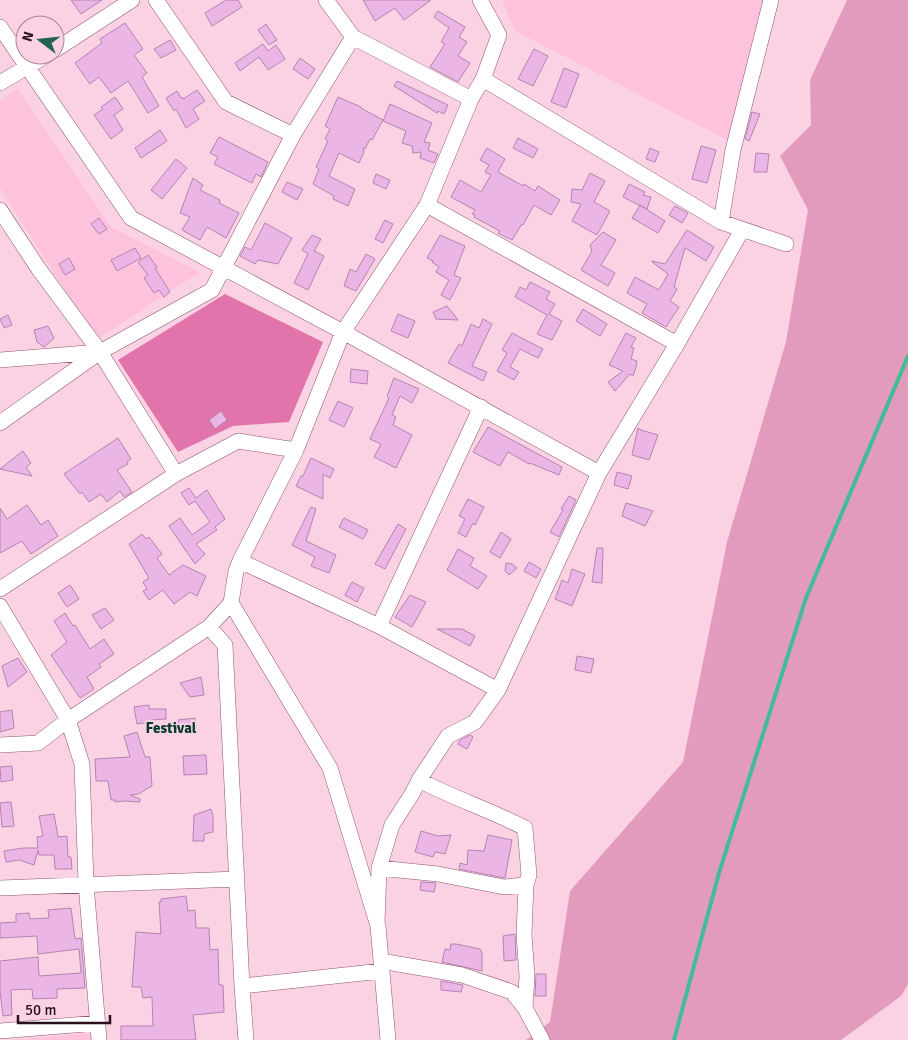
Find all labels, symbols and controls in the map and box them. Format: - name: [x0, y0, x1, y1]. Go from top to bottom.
- north arrow: [15, 15, 65, 65]
- text: N: [18, 30, 37, 44]
- district label: Festival: [145, 719, 197, 737]
- scale bar: [18, 992, 110, 1024]
- text: 50 m: [25, 1001, 56, 1019]

